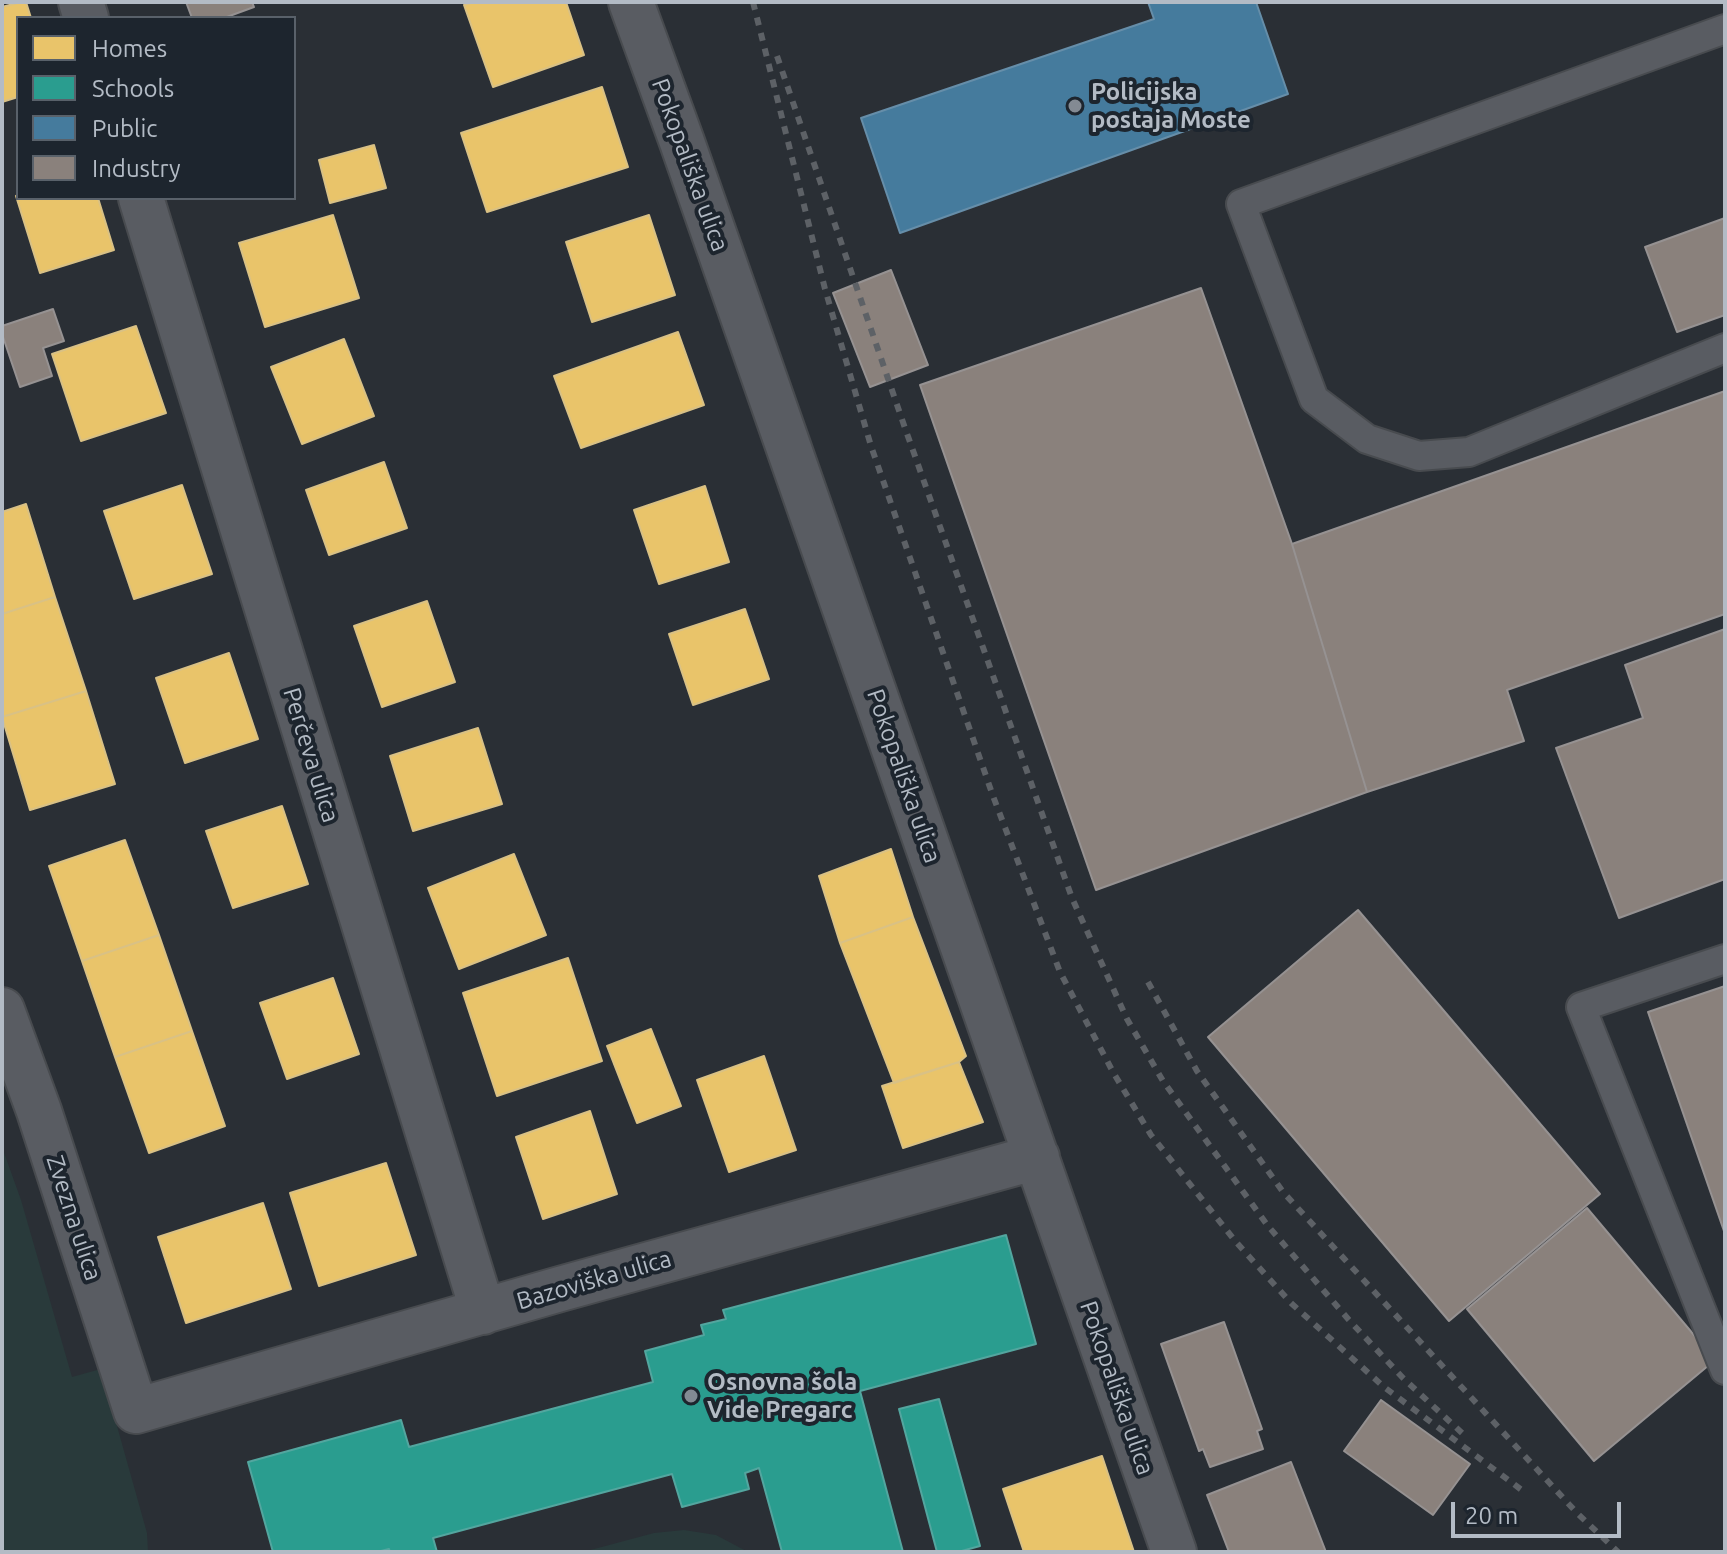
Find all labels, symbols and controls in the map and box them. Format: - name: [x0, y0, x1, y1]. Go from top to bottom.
- legend: [16, 16, 296, 200]
- text: Homes: [92, 35, 167, 62]
- text: Schools: [92, 75, 174, 102]
- street label: Pokopališka ulica: [645, 75, 735, 255]
- place label: Policijska postaja Moste: [1091, 78, 1251, 134]
- marker: Policijska postaja Moste: [1066, 97, 1084, 115]
- text: Public: [92, 115, 157, 142]
- text: Industry: [92, 155, 181, 182]
- street label: Perčeva ulica: [277, 684, 345, 826]
- street label: Pokopališka ulica: [861, 685, 947, 867]
- street label: Zvezna ulica: [40, 1152, 108, 1284]
- street label: Bazoviška ulica: [513, 1244, 675, 1316]
- street label: Pokopališka ulica: [1074, 1297, 1160, 1479]
- place label: Osnovna šola Vide Pregarc: [707, 1368, 857, 1424]
- marker: Osnovna šola Vide Pregarc: [682, 1387, 700, 1405]
- scale bar: [1455, 1486, 1625, 1536]
- text: 20 m: [1465, 1502, 1518, 1529]

